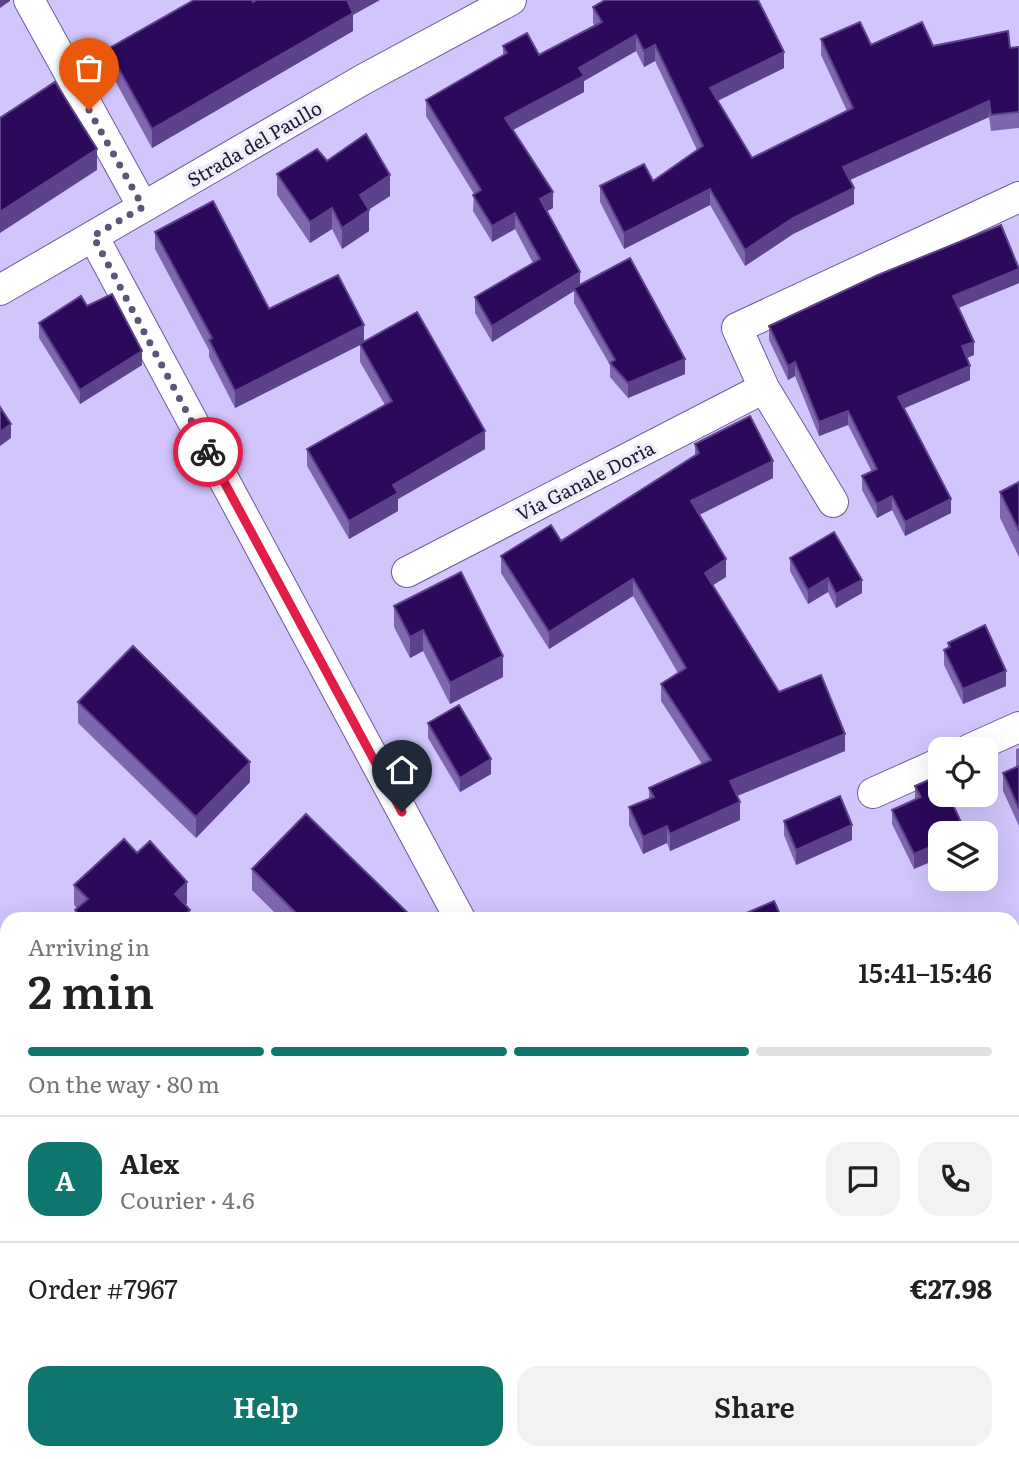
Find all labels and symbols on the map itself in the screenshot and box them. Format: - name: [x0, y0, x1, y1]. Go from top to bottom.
- pin: [59, 38, 119, 110]
- street label: Strada del Paullo: [181, 93, 327, 193]
- courier: [173, 417, 243, 487]
- street label: Via Ganale Doria: [511, 433, 660, 527]
- pin: [372, 740, 432, 812]

